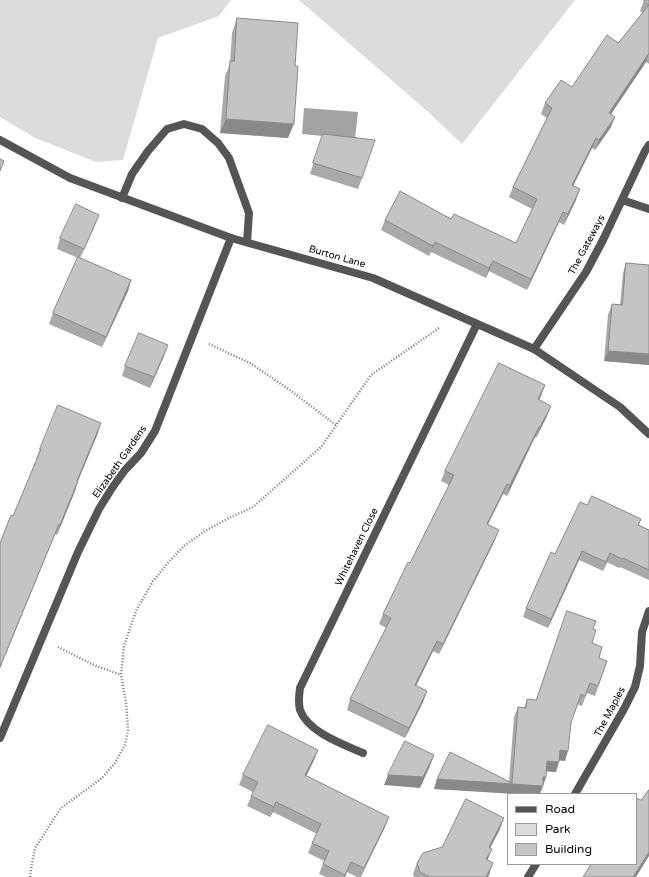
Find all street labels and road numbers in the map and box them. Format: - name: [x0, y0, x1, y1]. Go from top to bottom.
- street label: The Gateways: [566, 213, 608, 277]
- street label: Burton Lane: [307, 243, 367, 271]
- street label: Elizabeth Gardens: [90, 423, 150, 501]
- street label: Whitehaven Close: [333, 506, 381, 588]
- street label: The Maples: [592, 685, 628, 739]

